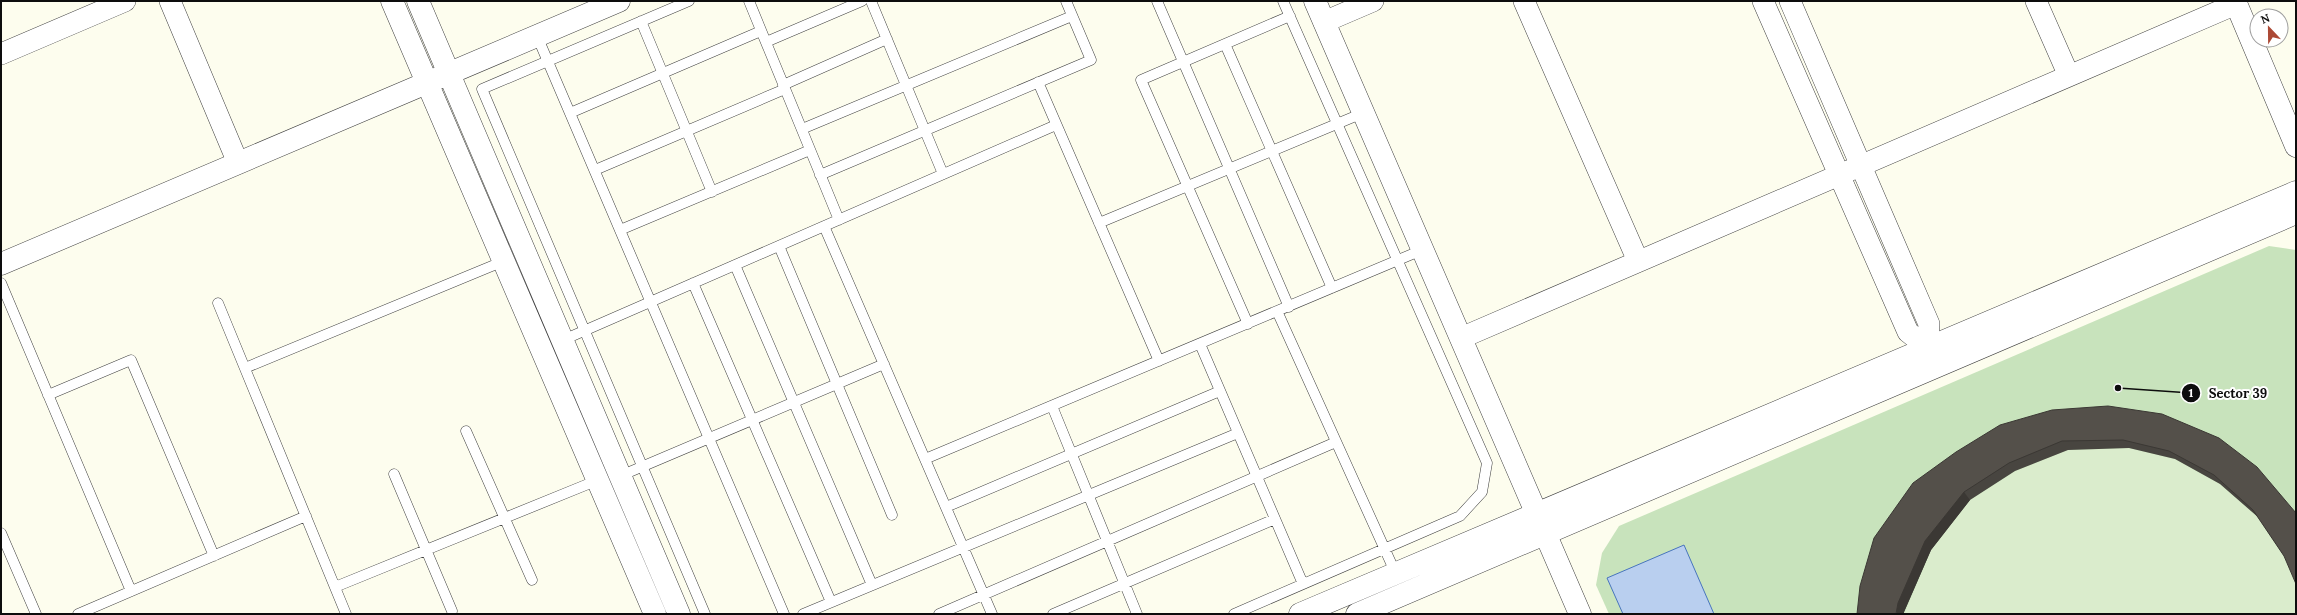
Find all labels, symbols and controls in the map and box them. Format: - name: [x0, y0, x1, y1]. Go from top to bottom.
- north arrow: [2249, 8, 2289, 48]
- text: N: [2259, 10, 2272, 27]
- callout: Sector 39: [2181, 381, 2275, 406]
- text: 1: [2189, 385, 2194, 400]
- text: Sector 39: [2209, 385, 2267, 402]

